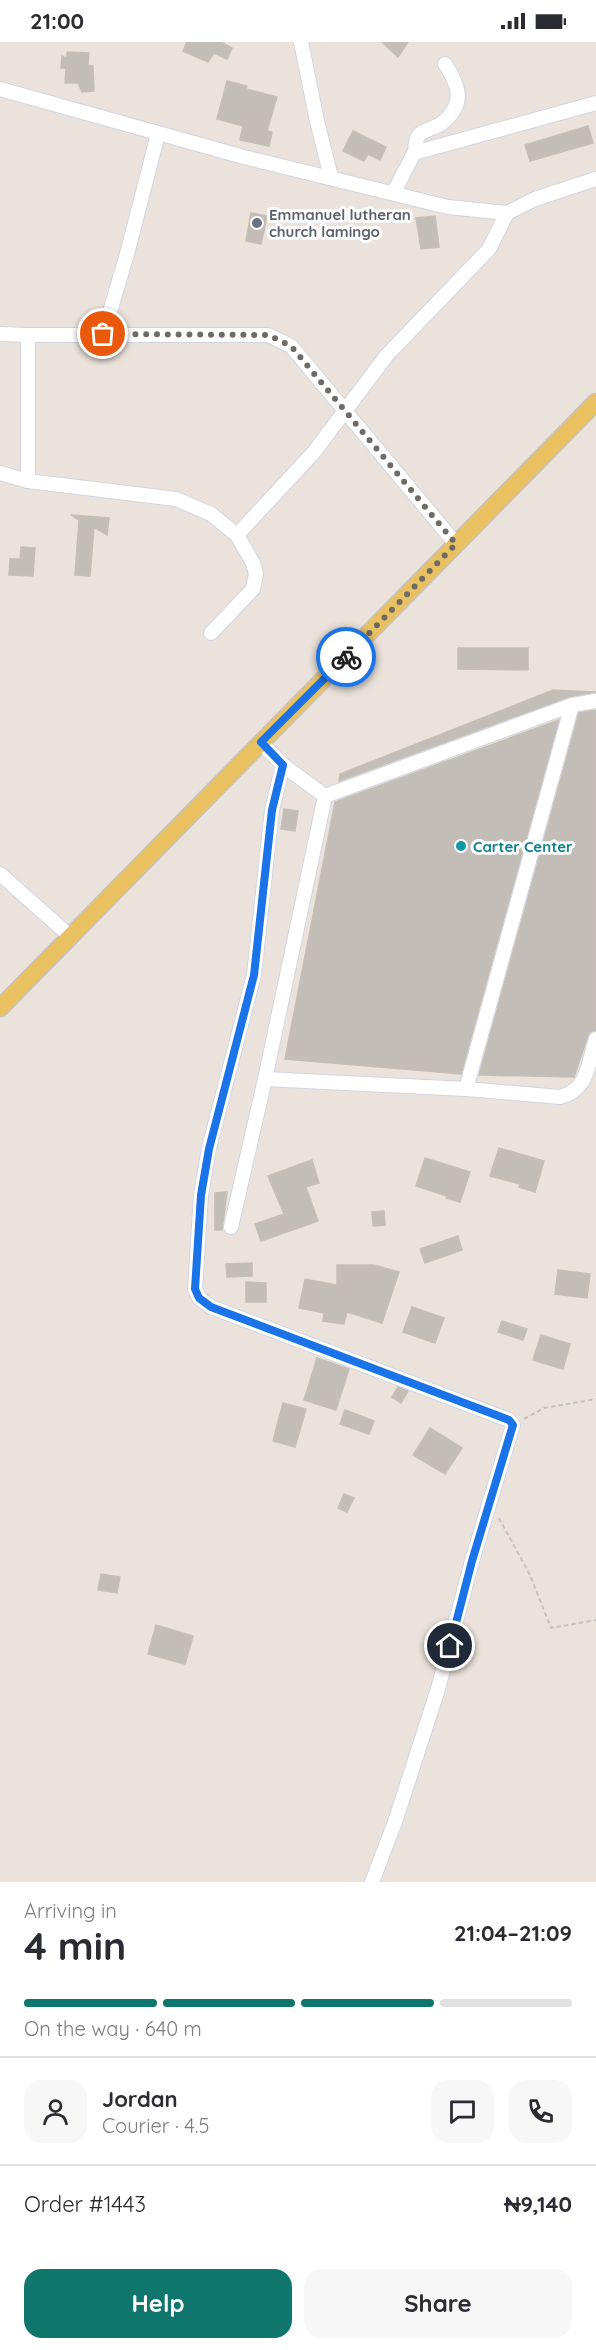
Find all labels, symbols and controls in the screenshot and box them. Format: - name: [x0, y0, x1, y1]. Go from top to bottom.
- text: 21:00: [30, 7, 84, 35]
- place label: Emmanuel lutheran church lamingo: [269, 205, 411, 241]
- marker: Emmanuel lutheran church lamingo: [250, 216, 264, 230]
- pin: [77, 308, 128, 359]
- icon: bag: [86, 317, 119, 350]
- courier: [316, 627, 376, 687]
- icon: bike: [330, 641, 363, 674]
- place label: Carter Center: [473, 837, 573, 856]
- marker: Carter Center: [454, 839, 468, 853]
- pin: [424, 1620, 475, 1671]
- icon: home: [433, 1629, 466, 1662]
- text: Arriving in: [24, 1898, 117, 1923]
- text: 21:04–21:09: [454, 1919, 572, 1947]
- text: 4 min: [24, 1921, 126, 1970]
- text: On the way · 640 m: [24, 2016, 202, 2041]
- button: person: [24, 2080, 87, 2143]
- button: chat: [431, 2080, 494, 2143]
- button: phone: [509, 2080, 572, 2143]
- text: Jordan: [102, 2085, 178, 2113]
- text: Courier · 4.5: [102, 2113, 209, 2138]
- text: Order #1443: [24, 2190, 146, 2218]
- text: ₦9,140: [504, 2190, 572, 2218]
- button: Help: [24, 2269, 292, 2338]
- button: Share: [304, 2269, 572, 2338]

